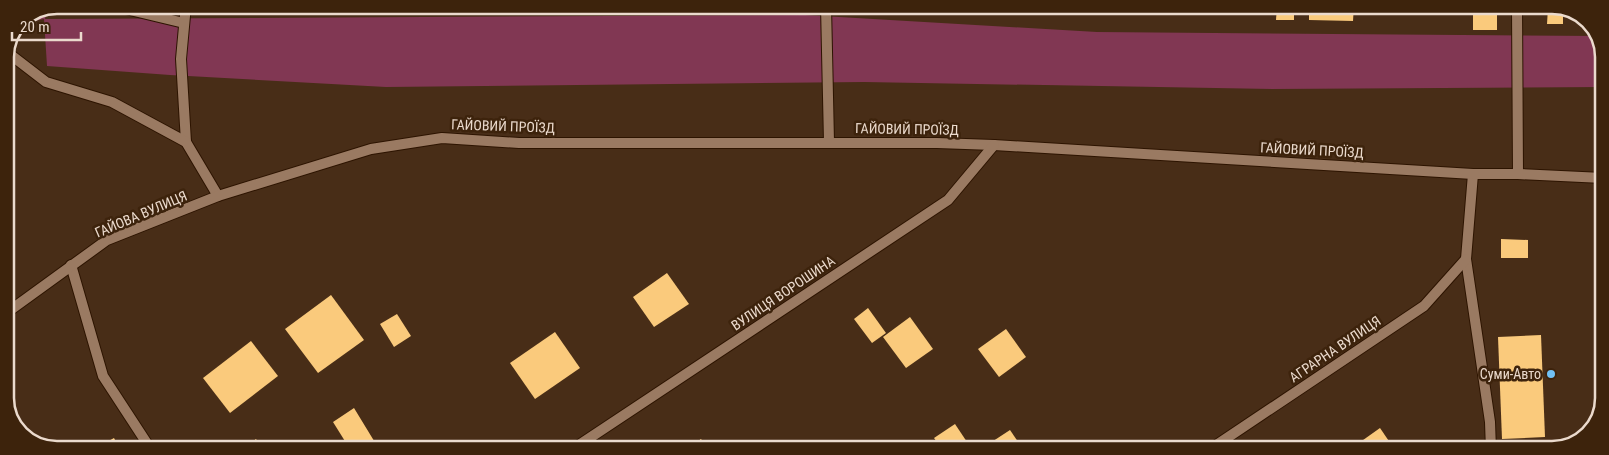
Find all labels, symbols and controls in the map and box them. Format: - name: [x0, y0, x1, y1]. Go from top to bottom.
- scale bar: [12, 10, 81, 42]
- text: 20 m: [20, 18, 50, 36]
- street label: ГАЙОВИЙ ПРОЇЗД: [451, 116, 555, 136]
- street label: ГАЙОВИЙ ПРОЇЗД: [855, 120, 959, 138]
- street label: ГАЙОВИЙ ПРОЇЗД: [1260, 139, 1364, 161]
- street label: ГАЙОВА ВУЛИЦЯ: [92, 187, 190, 241]
- street label: ВУЛИЦЯ ВОРОШИНА: [728, 252, 838, 334]
- street label: АГРАРНА ВУЛИЦЯ: [1286, 313, 1384, 385]
- place label: Суми-Авто: [1480, 366, 1541, 382]
- marker: Суми-Авто: [1545, 368, 1557, 380]

